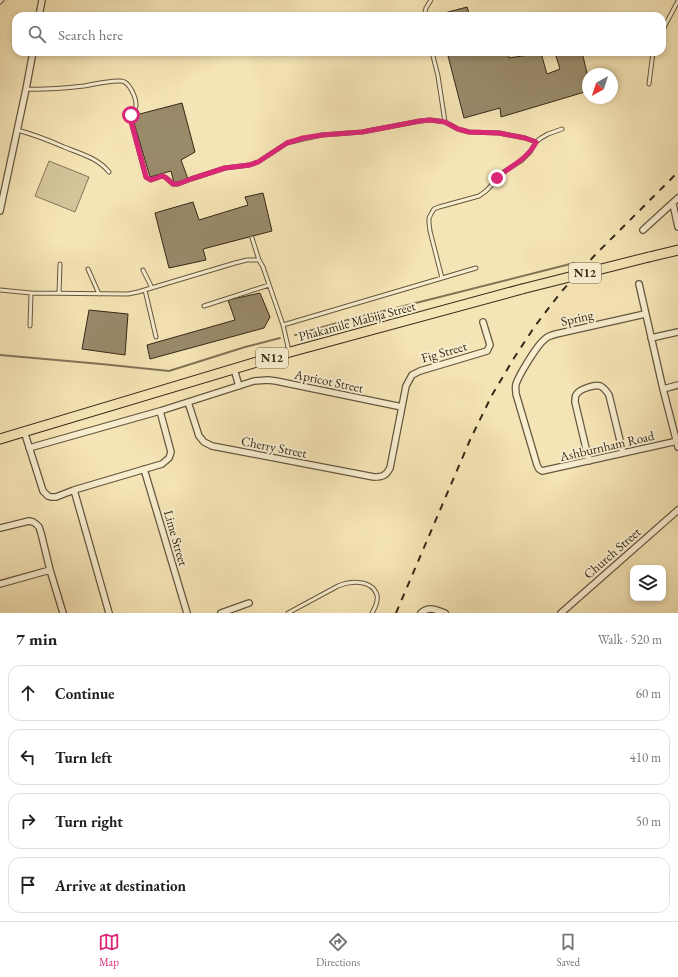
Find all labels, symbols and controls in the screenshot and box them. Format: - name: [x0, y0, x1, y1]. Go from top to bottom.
- search box: [12, 12, 666, 56]
- icon: search: [26, 23, 48, 45]
- text: Search here: [58, 25, 123, 44]
- north arrow: [582, 68, 618, 104]
- route start: [122, 106, 140, 124]
- route end: [488, 169, 506, 187]
- road number: N12: [569, 263, 601, 283]
- street label: Phakamile Mabija Street: [297, 297, 417, 345]
- street label: Spring: [559, 306, 595, 330]
- street label: Fig Street: [419, 337, 469, 367]
- road number: N12: [256, 348, 288, 368]
- street label: Apricot Street: [292, 365, 365, 397]
- street label: Ashburnham Road: [557, 427, 656, 465]
- street label: Cherry Street: [240, 432, 308, 462]
- street label: Lime Street: [160, 508, 192, 568]
- street label: Church Street: [580, 524, 644, 582]
- map controls: [630, 565, 666, 601]
- button: layers: [630, 565, 666, 601]
- text: 7 min: [16, 628, 57, 650]
- text: Walk · 520 m: [598, 631, 662, 648]
- icon: ahead: [17, 682, 39, 704]
- text: Continue: [55, 684, 115, 703]
- text: 60 m: [636, 685, 661, 702]
- icon: left: [17, 746, 39, 768]
- text: Turn left: [55, 748, 112, 767]
- text: 410 m: [630, 749, 661, 766]
- icon: right: [17, 810, 39, 832]
- text: Turn right: [55, 812, 123, 831]
- text: 50 m: [636, 813, 661, 830]
- icon: arrive: [17, 874, 39, 896]
- text: Arrive at destination: [55, 876, 186, 895]
- tab: Map: [98, 931, 120, 969]
- tab: Directions: [316, 931, 360, 969]
- tab: Saved: [556, 931, 580, 969]

